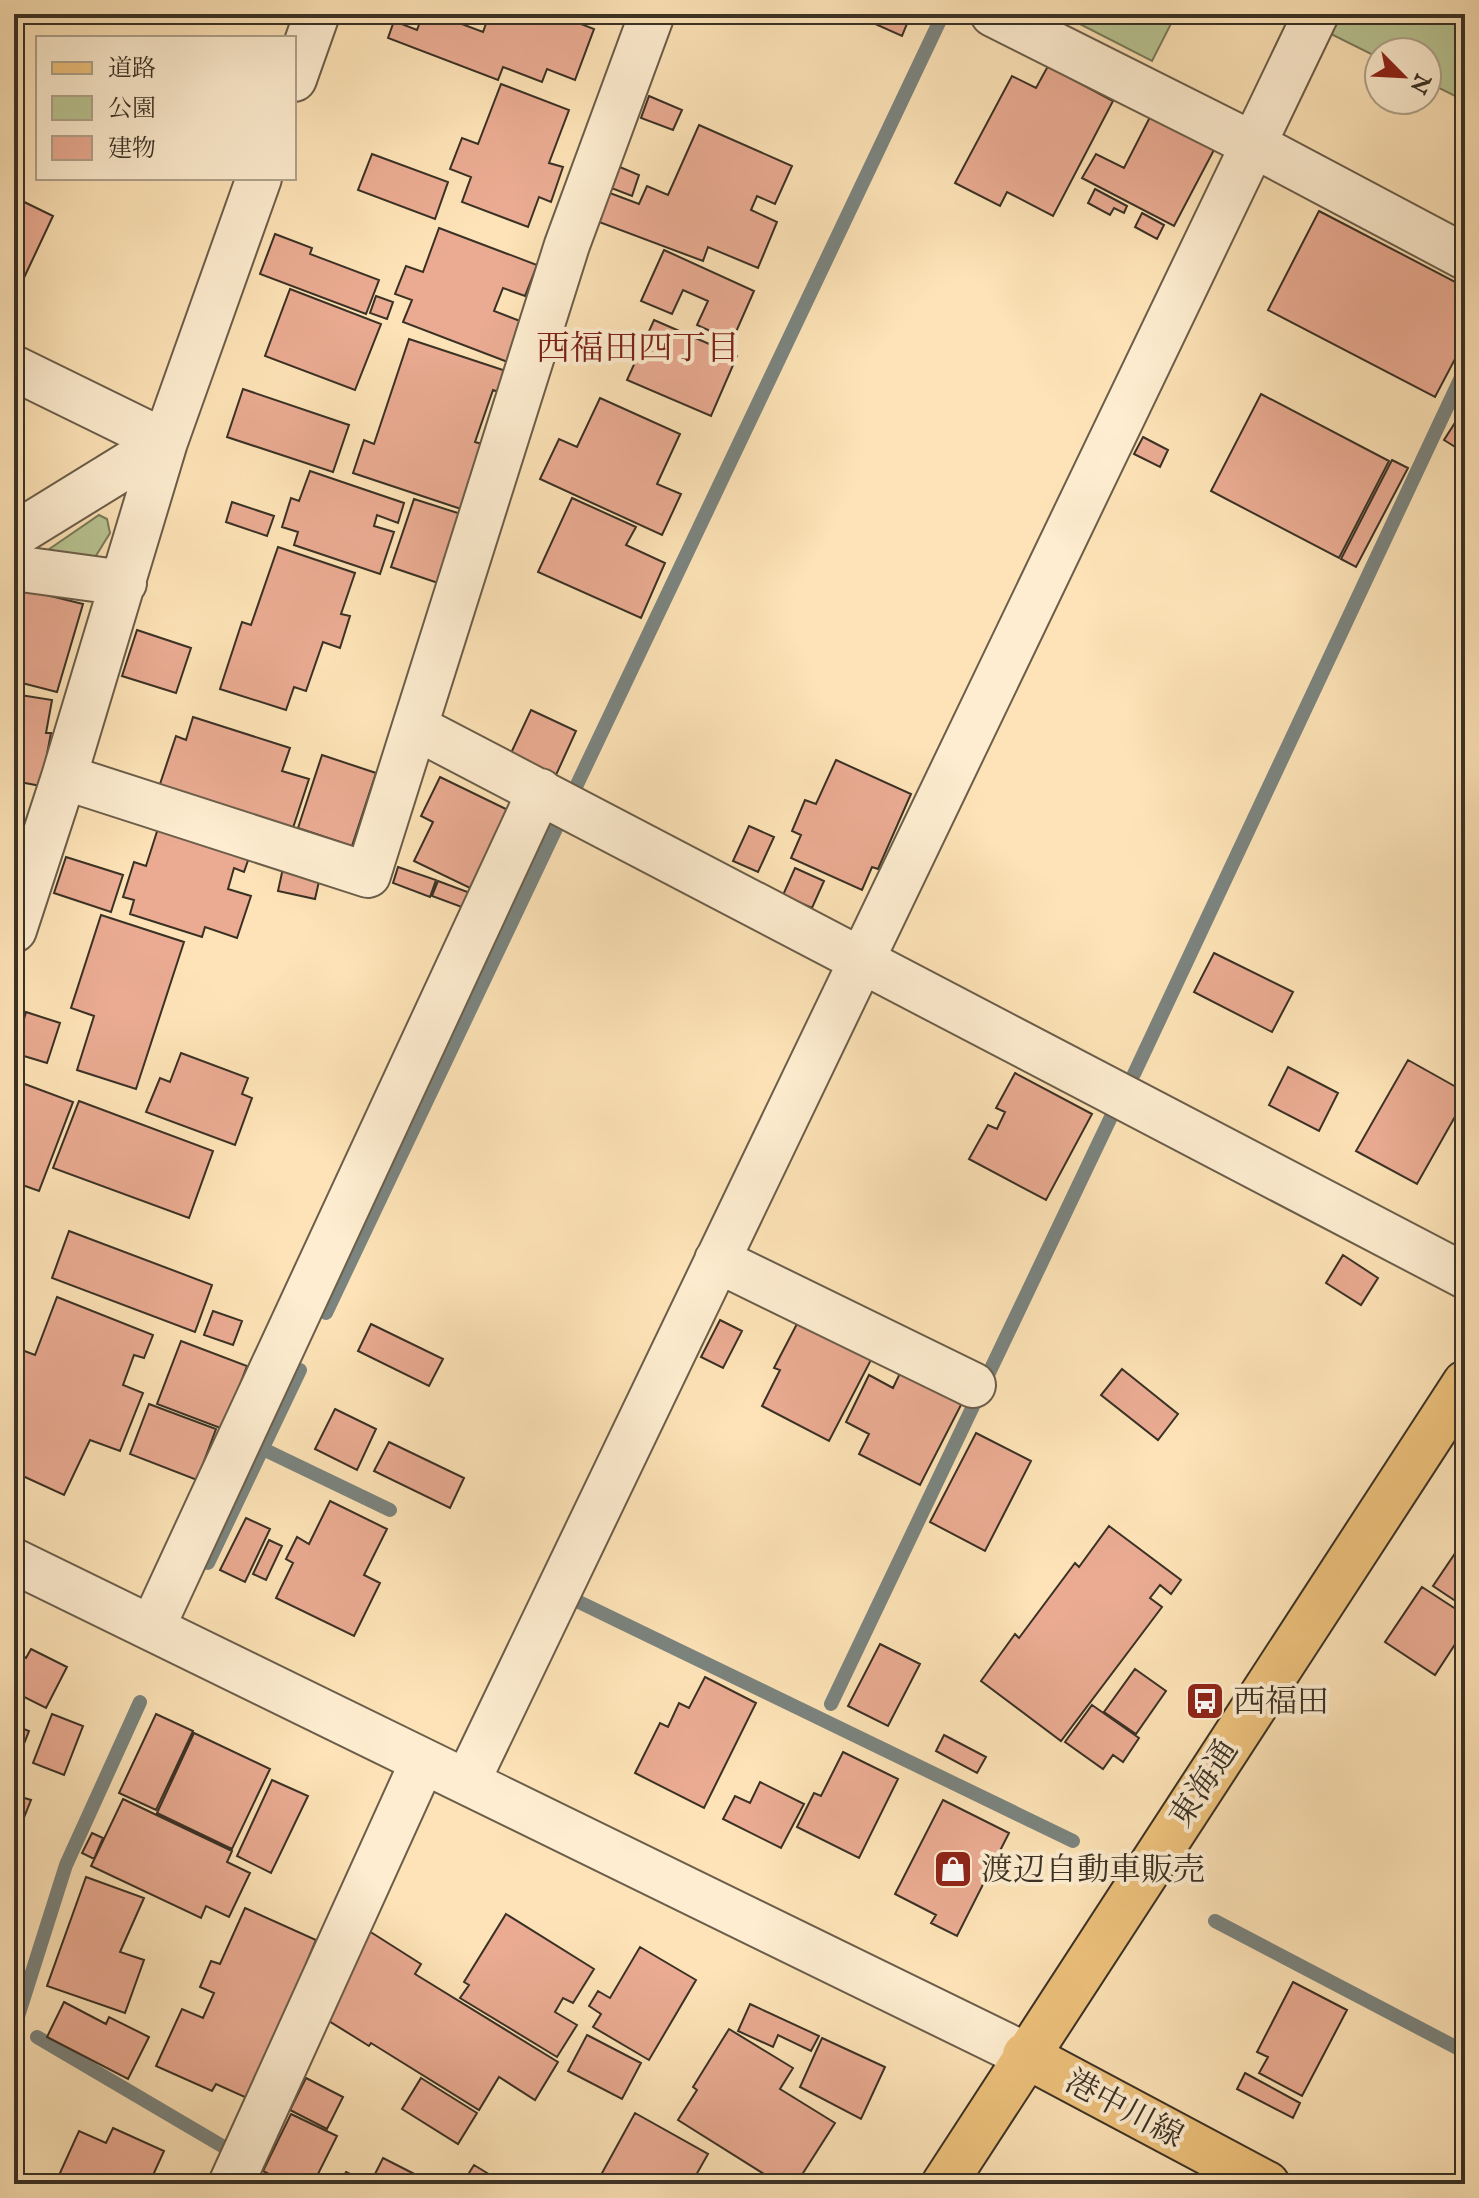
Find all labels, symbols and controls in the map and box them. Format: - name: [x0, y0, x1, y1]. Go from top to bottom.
- legend: [36, 36, 296, 180]
- north arrow: [1363, 36, 1443, 116]
- text: 道路: [108, 54, 156, 85]
- text: N: [1403, 68, 1437, 98]
- text: 公園: [108, 94, 156, 125]
- text: 建物: [108, 134, 156, 165]
- district label: 西福田四丁目: [536, 328, 740, 371]
- bus stop icon: 西福田: [1184, 1680, 1226, 1722]
- place label: 西福田: [1233, 1683, 1329, 1724]
- street label: 東海通: [1162, 1733, 1248, 1836]
- shop icon: 渡辺自動車販売: [932, 1848, 974, 1890]
- place label: 渡辺自動車販売: [981, 1851, 1205, 1892]
- street label: 港中川線: [1058, 2062, 1190, 2158]

